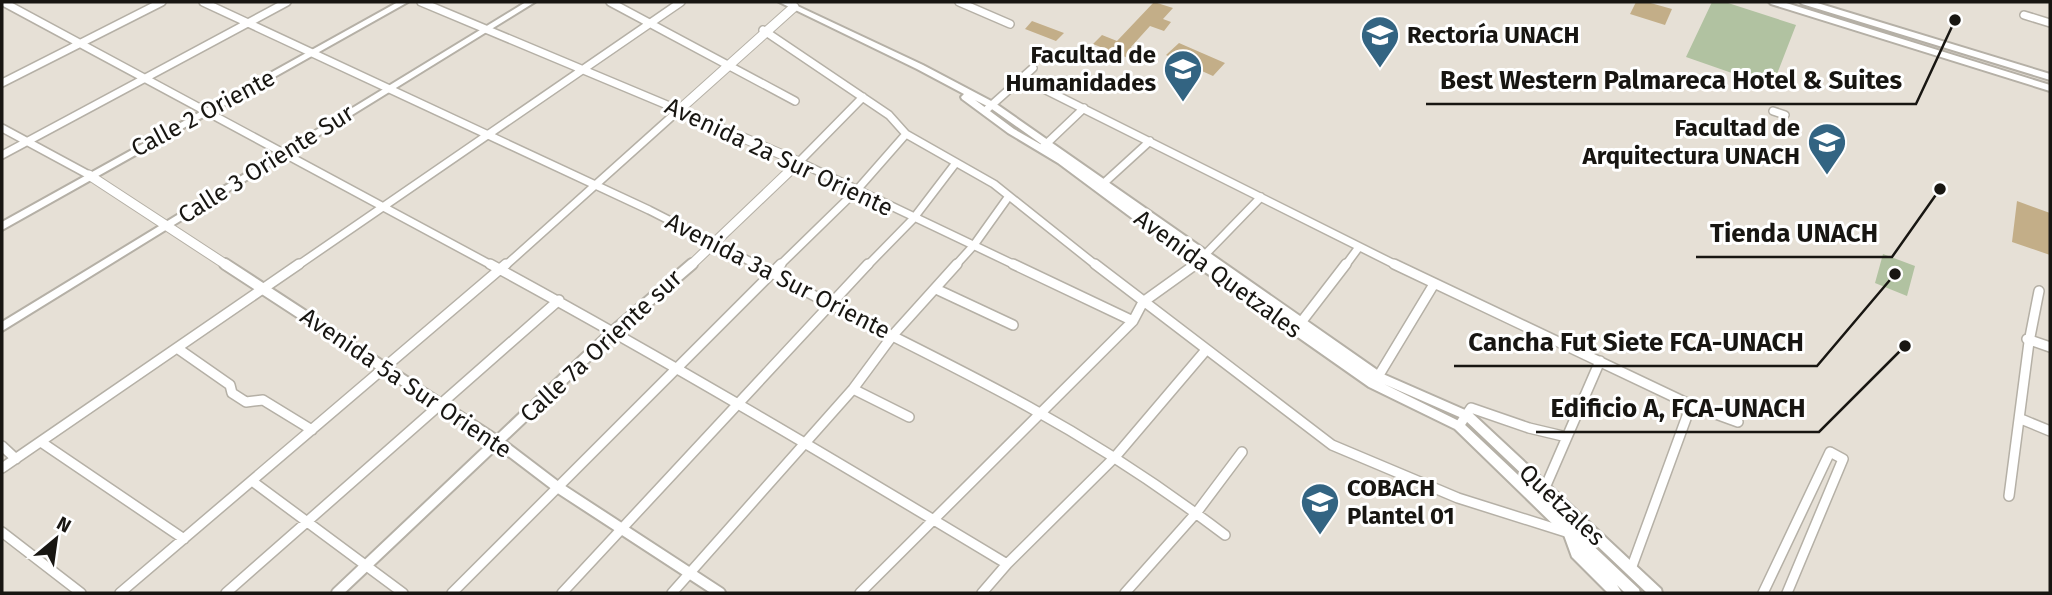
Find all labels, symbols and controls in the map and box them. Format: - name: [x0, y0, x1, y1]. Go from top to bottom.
- school or university icon: Rectoría UNACH: [1359, 14, 1401, 69]
- place label: Rectoría UNACH: [1407, 21, 1580, 49]
- place label: Facultad de Humanidades: [1005, 41, 1156, 97]
- school or university icon: Facultad de Humanidades: [1162, 48, 1204, 103]
- callout: Best Western Palmareca Hotel & Suites: [1426, 57, 1916, 104]
- street label: Calle 2 Oriente: [126, 63, 280, 163]
- text: Best Western Palmareca Hotel & Suites: [1440, 65, 1902, 96]
- street label: Avenida 2a Sur Oriente: [661, 92, 897, 222]
- street label: Calle 3 Oriente Sur: [173, 98, 360, 229]
- place label: Facultad de Arquitectura UNACH: [1582, 114, 1800, 170]
- school or university icon: Facultad de Arquitectura UNACH: [1806, 121, 1848, 176]
- street label: Avenida Quetzales: [1129, 204, 1307, 344]
- street label: Avenida 3a Sur Oriente: [661, 207, 895, 345]
- callout: Tienda UNACH: [1696, 210, 1892, 257]
- text: Tienda UNACH: [1710, 218, 1878, 249]
- street label: Calle 7a Oriente sur: [514, 263, 688, 428]
- street label: Avenida 5a Sur Oriente: [295, 302, 517, 464]
- callout: Cancha Fut Siete FCA-UNACH: [1454, 319, 1817, 366]
- text: Cancha Fut Siete FCA-UNACH: [1468, 327, 1804, 358]
- callout: Edificio A, FCA-UNACH: [1536, 385, 1819, 432]
- text: Edificio A, FCA-UNACH: [1550, 393, 1806, 424]
- street label: Quetzales: [1514, 458, 1610, 552]
- place label: COBACH Plantel 01: [1347, 474, 1455, 530]
- school or university icon: COBACH Plantel 01: [1299, 481, 1341, 536]
- north arrow: [21, 504, 91, 574]
- text: N: [53, 511, 75, 538]

